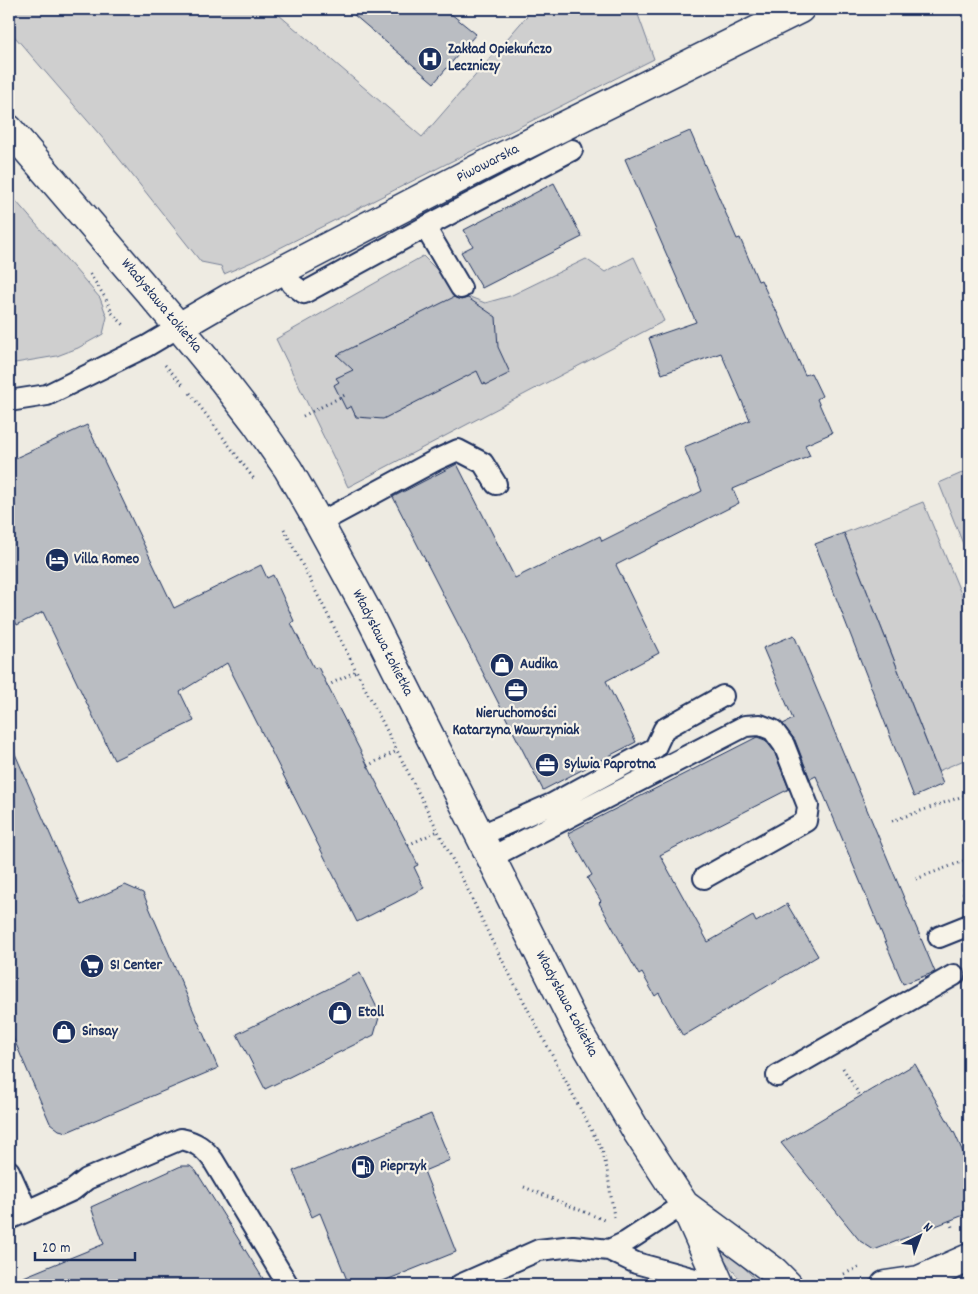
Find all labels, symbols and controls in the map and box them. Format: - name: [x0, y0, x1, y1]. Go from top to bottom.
- place label: Zakład Opiekuńczo Leczniczy: [448, 39, 552, 78]
- hospital icon: Zakład Opiekuńczo Leczniczy: [417, 46, 443, 72]
- street label: Piwowarska: [453, 138, 524, 189]
- street label: Władysława Łokietka: [115, 254, 208, 359]
- hotel icon: Villa Romeo: [44, 547, 70, 573]
- place label: Villa Romeo: [74, 549, 139, 571]
- street label: Władysława Łokietka: [346, 586, 419, 701]
- shop icon: Audika: [489, 652, 515, 678]
- place label: Audika: [520, 654, 559, 676]
- office icon: Nieruchomości Katarzyna Wawrzyniak: [503, 677, 529, 703]
- place label: Nieruchomości Katarzyna Wawrzyniak: [453, 703, 579, 742]
- office icon: Sylwia Paprotna: [534, 752, 560, 778]
- place label: Sylwia Paprotna: [564, 754, 657, 776]
- street label: Władysława Łokietka: [529, 947, 604, 1062]
- supermarket icon: S1 Center: [79, 953, 105, 979]
- place label: S1 Center: [110, 955, 162, 977]
- shop icon: Etoll: [327, 1000, 353, 1026]
- place label: Etoll: [358, 1002, 385, 1024]
- shop icon: Sinsay: [51, 1019, 77, 1045]
- place label: Sinsay: [82, 1021, 119, 1043]
- fuel station icon: Pieprzyk: [350, 1154, 376, 1180]
- place label: Pieprzyk: [380, 1156, 427, 1178]
- north arrow: [896, 1212, 946, 1262]
- text: N: [918, 1218, 937, 1238]
- scale bar: [35, 1229, 135, 1261]
- text: 20 m: [42, 1238, 70, 1260]

